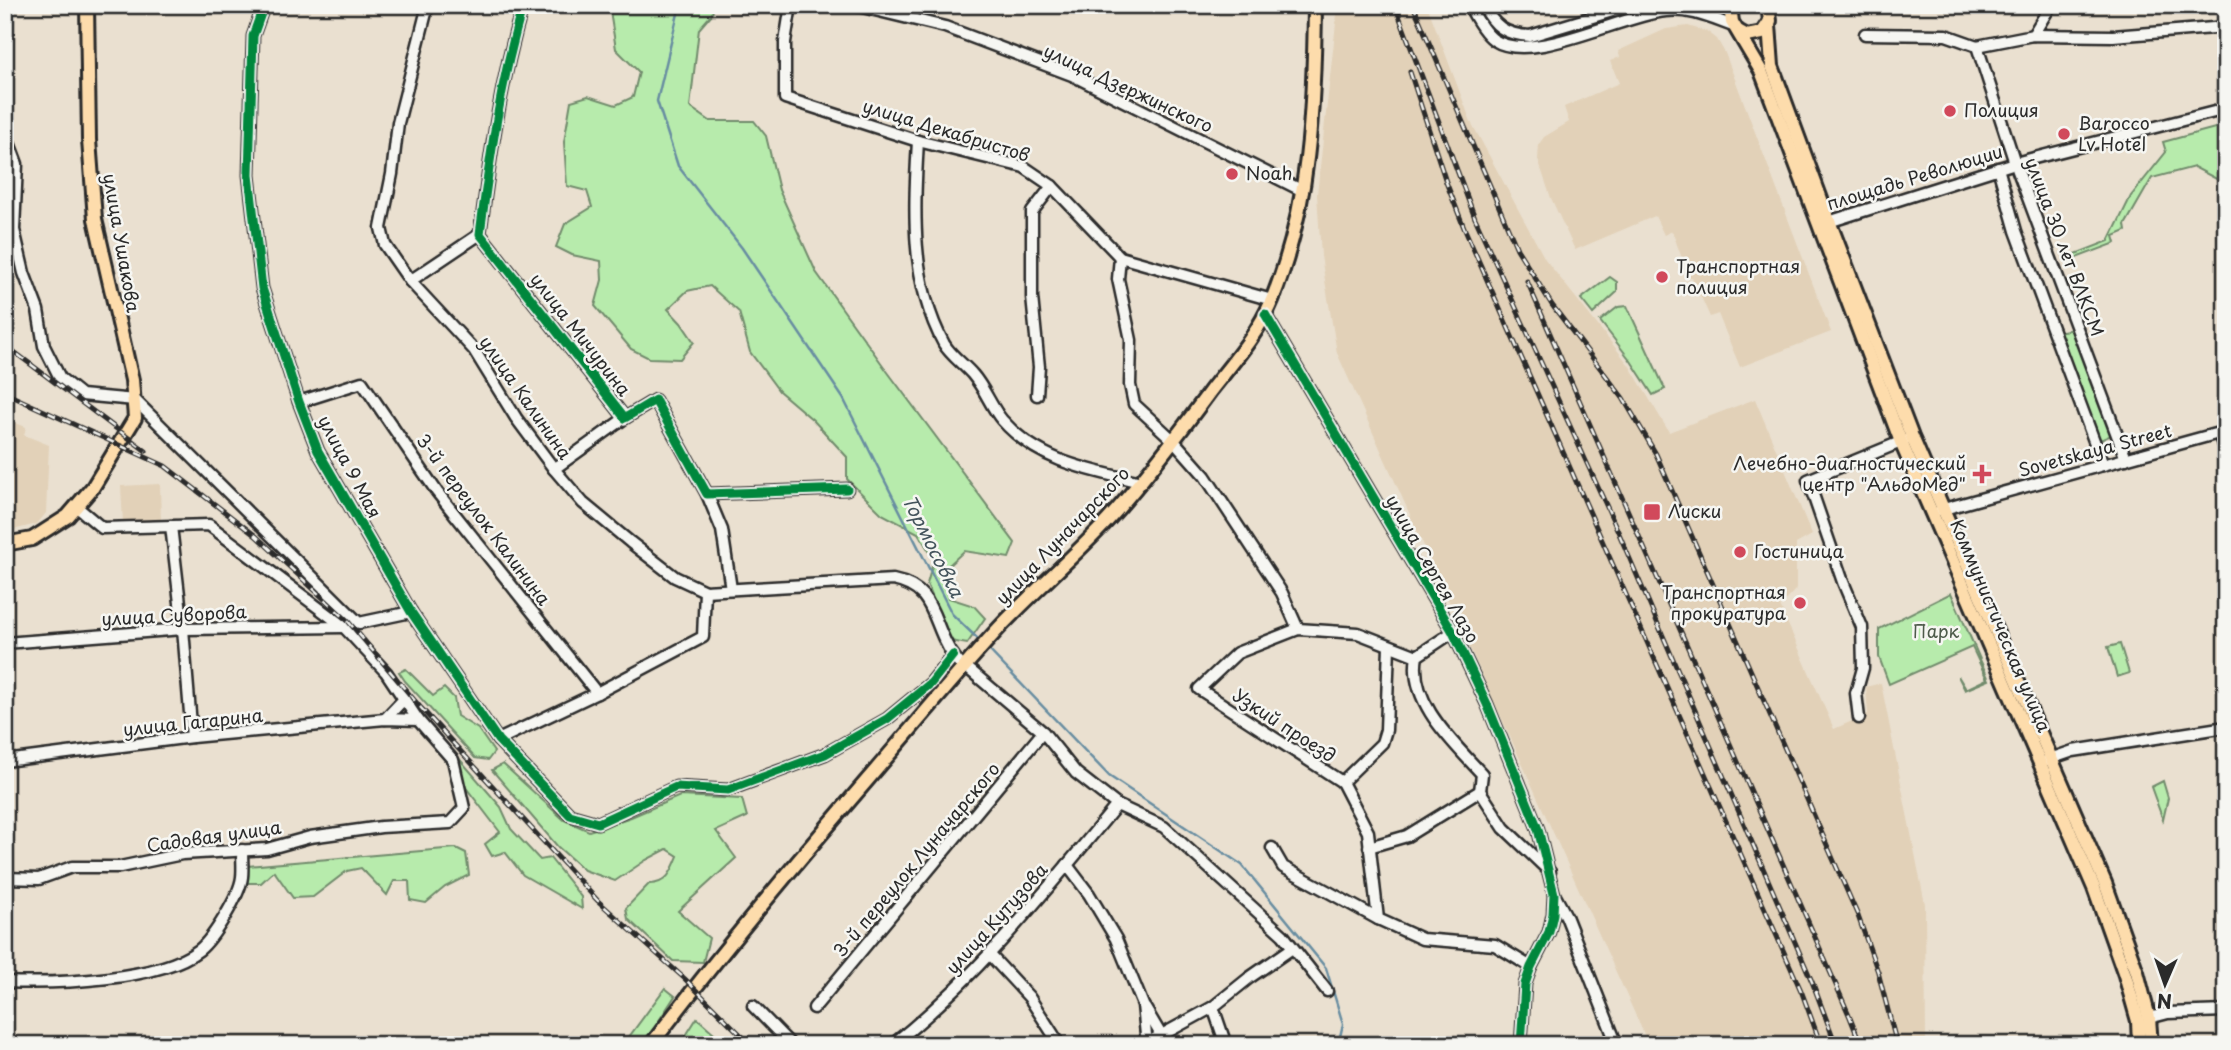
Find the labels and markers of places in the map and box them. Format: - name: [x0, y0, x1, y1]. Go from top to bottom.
- place label: Полиция: [1964, 96, 2039, 123]
- marker: Полиция: [1942, 103, 1958, 119]
- place label: Barocco Lv Hotel: [2078, 109, 2150, 157]
- marker: Barocco Lv Hotel: [2056, 126, 2072, 142]
- place label: Noah: [1246, 159, 1293, 186]
- marker: Noah: [1224, 166, 1240, 182]
- place label: Транспортная полиция: [1676, 252, 1800, 300]
- marker: Транспортная полиция: [1654, 269, 1670, 285]
- place label: Лечебно-диагностический центр "АльдоМед": [1733, 449, 1966, 497]
- marker: Лечебно-диагностический центр "АльдоМед": [1972, 464, 1992, 484]
- place label: Лиски: [1668, 497, 1721, 524]
- marker: Лиски: [1642, 502, 1662, 522]
- place label: Гостиница: [1754, 537, 1844, 564]
- marker: Гостиница: [1732, 544, 1748, 560]
- place label: Транспортная прокуратура: [1662, 578, 1787, 626]
- marker: Транспортная прокуратура: [1792, 595, 1808, 611]

